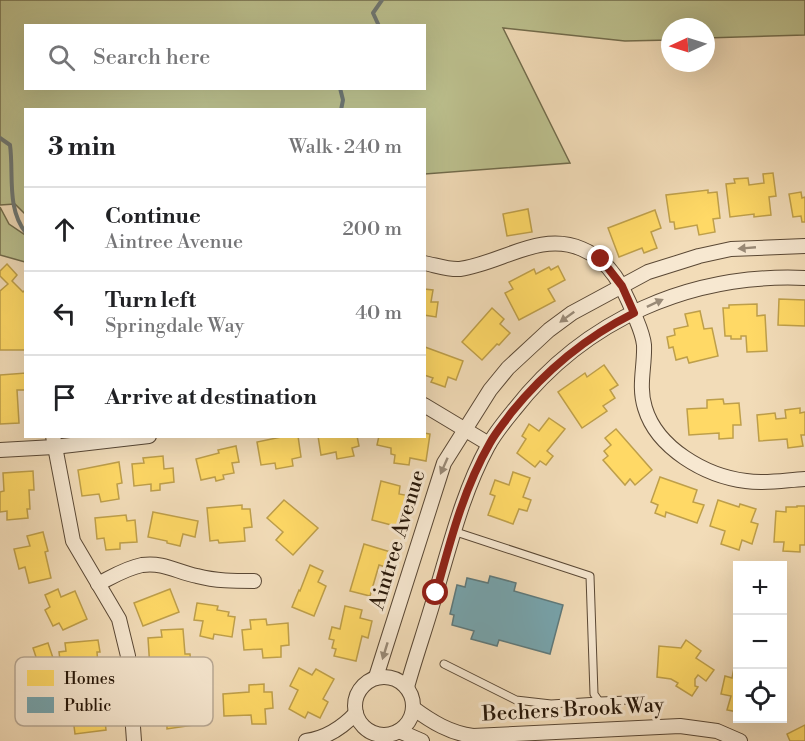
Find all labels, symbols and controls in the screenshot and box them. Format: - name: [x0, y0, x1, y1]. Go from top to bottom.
- north arrow: [661, 18, 715, 72]
- search box: [24, 24, 426, 90]
- icon: search: [45, 41, 78, 74]
- text: Search here: [93, 44, 210, 71]
- text: 3 min: [48, 131, 116, 163]
- text: Walk · 240 m: [289, 135, 402, 160]
- text: Continue: [105, 203, 201, 230]
- icon: ahead: [48, 213, 81, 246]
- text: 200 m: [342, 217, 402, 242]
- text: Aintree Avenue: [105, 230, 243, 255]
- one-way arrow: [737, 243, 756, 253]
- route end: [587, 245, 613, 271]
- text: Turn left: [105, 287, 196, 314]
- icon: left: [48, 297, 81, 330]
- one-way arrow: [646, 298, 663, 307]
- text: 40 m: [355, 301, 402, 326]
- one-way arrow: [559, 311, 575, 323]
- text: Springdale Way: [105, 314, 244, 339]
- icon: arrive: [48, 381, 81, 414]
- text: Arrive at destination: [105, 384, 317, 411]
- one-way arrow: [439, 457, 449, 475]
- street label: Aintree Avenue: [364, 467, 432, 614]
- map controls: [733, 561, 787, 723]
- button: +: [733, 561, 787, 615]
- route start: [422, 579, 448, 605]
- button: −: [733, 615, 787, 669]
- one-way arrow: [380, 642, 389, 660]
- legend: [15, 657, 213, 726]
- text: Homes: [64, 669, 115, 689]
- button: locate: [733, 669, 787, 723]
- street label: Bechers Brook Way: [480, 692, 666, 728]
- text: Public: [64, 696, 111, 716]

